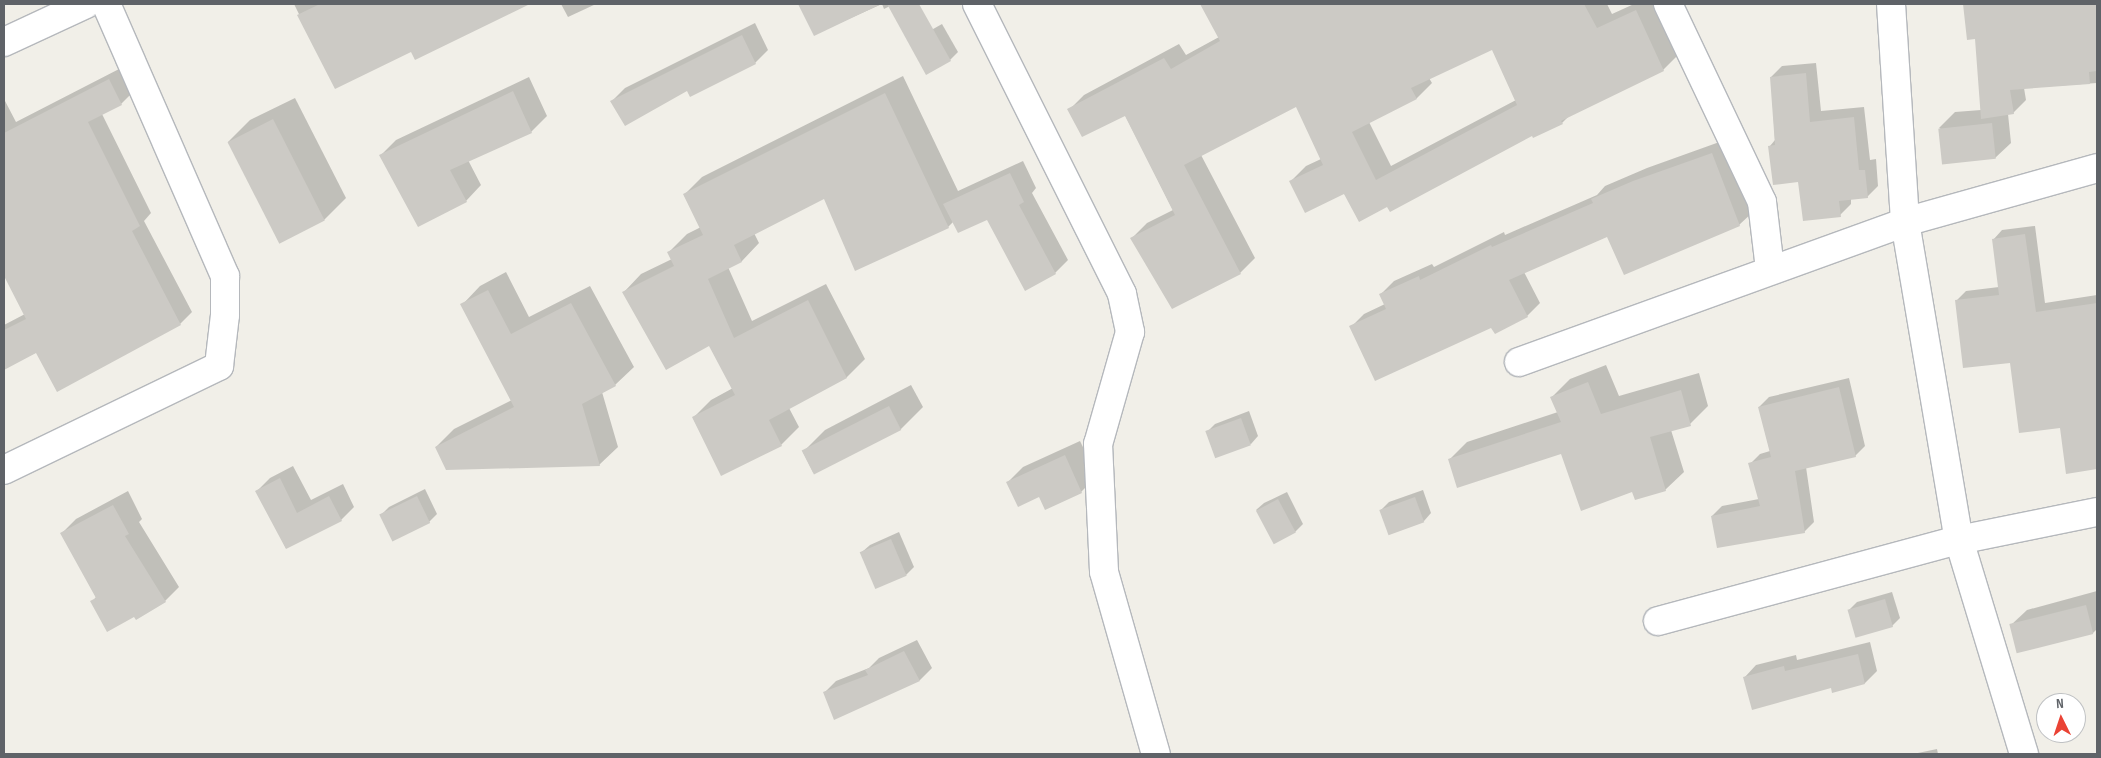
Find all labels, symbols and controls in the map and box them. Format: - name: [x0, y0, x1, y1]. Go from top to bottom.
- north arrow: [2036, 693, 2086, 743]
- text: N: [2056, 695, 2064, 712]

